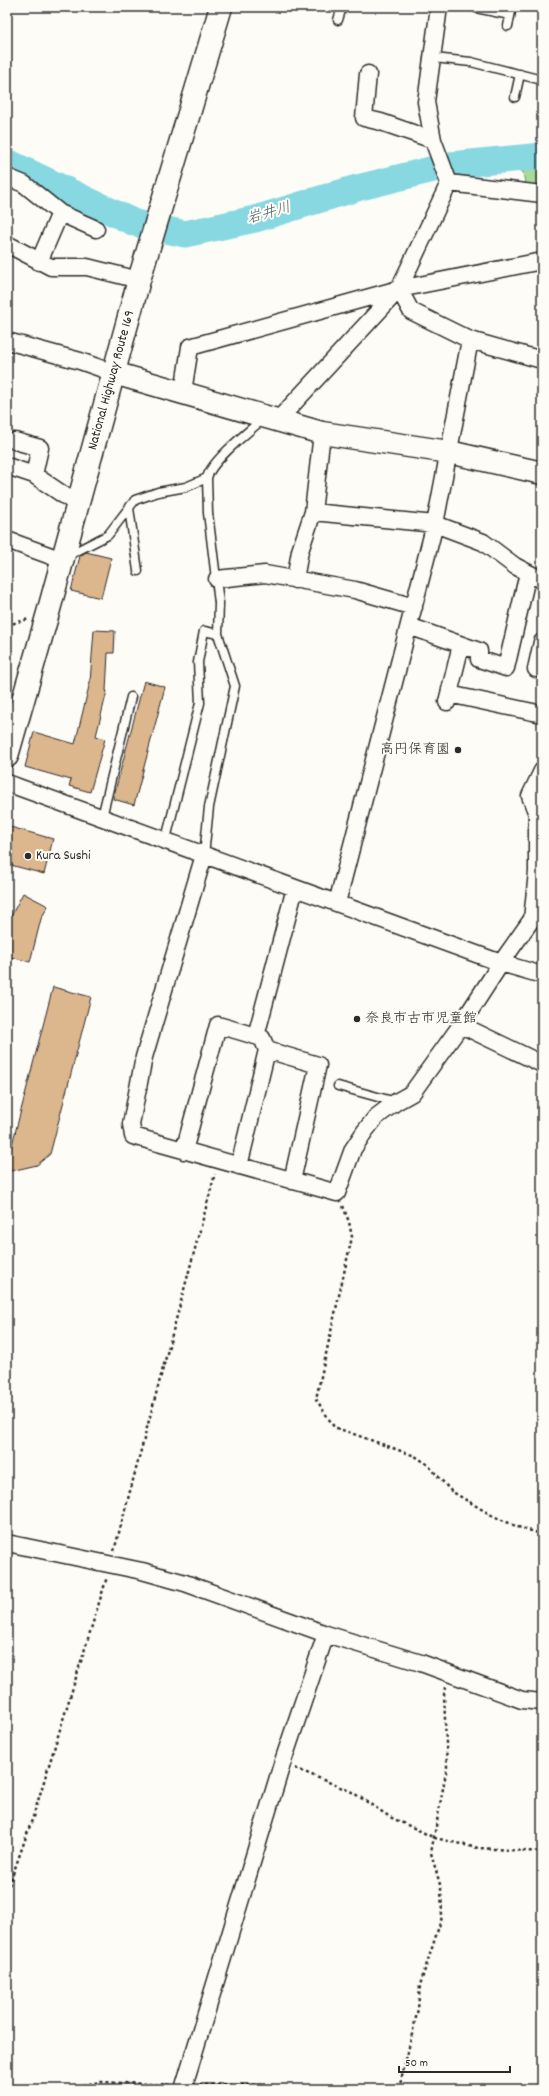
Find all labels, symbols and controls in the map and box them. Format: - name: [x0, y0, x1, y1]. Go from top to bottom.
- water label: 岩井川: [244, 197, 294, 231]
- street label: National Highway Route 169: [83, 308, 140, 452]
- place label: 高円保育園: [380, 740, 450, 760]
- marker: 高円保育園: [453, 745, 463, 755]
- place label: Kura Sushi: [36, 846, 91, 866]
- marker: Kura Sushi: [23, 851, 33, 861]
- place label: 奈良市古市児童館: [365, 1009, 477, 1029]
- marker: 奈良市古市児童館: [352, 1014, 362, 1024]
- scale bar: [399, 2048, 510, 2074]
- text: 50 m: [405, 2055, 428, 2072]

